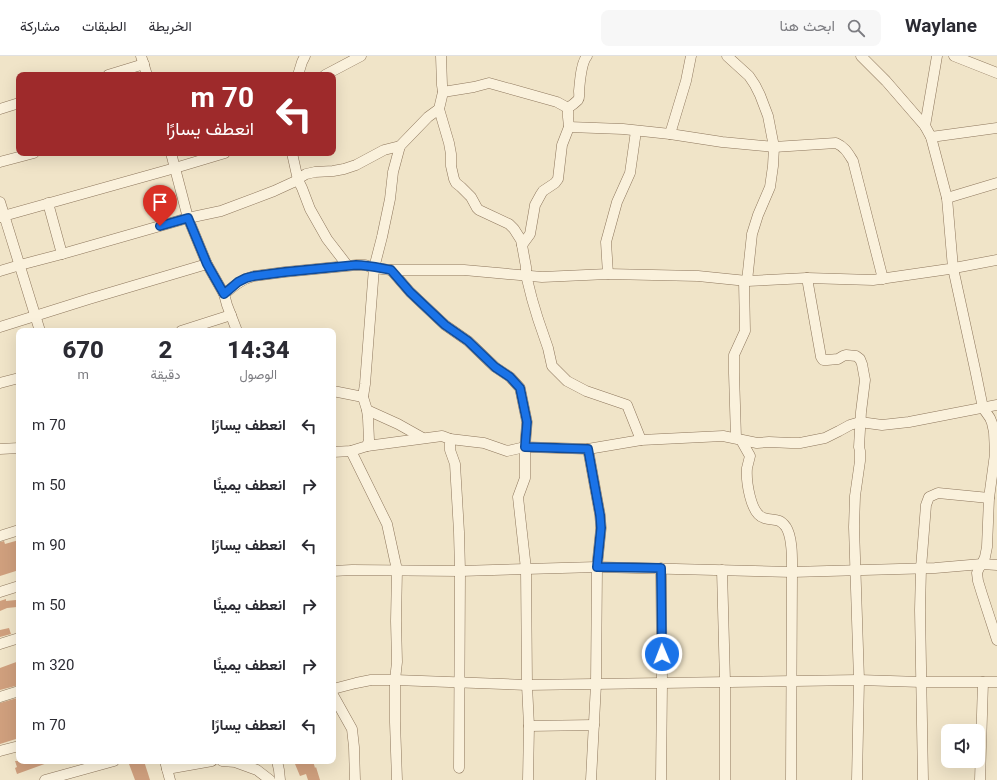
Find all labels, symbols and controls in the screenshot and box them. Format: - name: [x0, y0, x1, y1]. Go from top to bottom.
- search box: [601, 10, 881, 46]
- text: Waylane: [905, 13, 977, 42]
- text: ابحث هنا: [779, 16, 835, 39]
- text: مشاركة: [20, 17, 60, 39]
- text: الطبقات: [82, 17, 126, 39]
- text: الخريطة: [148, 17, 192, 39]
- icon: search: [845, 17, 867, 39]
- text: 70 m: [191, 78, 254, 122]
- icon: left: [268, 88, 320, 140]
- text: انعطف يسارًا: [166, 117, 254, 145]
- pin: [143, 185, 177, 226]
- icon: arrive: [149, 191, 171, 213]
- text: 670: [62, 333, 104, 371]
- text: 2: [159, 333, 172, 371]
- text: 14:34: [227, 333, 290, 371]
- text: m: [78, 366, 89, 386]
- text: دقيقة: [150, 366, 180, 386]
- text: الوصول: [239, 366, 277, 386]
- text: 70 m: [32, 415, 66, 438]
- text: انعطف يسارًا: [211, 415, 286, 438]
- icon: left: [298, 415, 320, 437]
- text: 50 m: [32, 475, 66, 498]
- text: انعطف يمينًا: [213, 475, 286, 498]
- icon: right: [298, 475, 320, 497]
- text: 90 m: [32, 535, 66, 558]
- text: انعطف يسارًا: [211, 535, 286, 558]
- icon: left: [298, 535, 320, 557]
- text: 50 m: [32, 595, 66, 618]
- text: انعطف يمينًا: [213, 595, 286, 618]
- icon: right: [298, 595, 320, 617]
- position arrow: [641, 633, 683, 675]
- text: 320 m: [32, 655, 74, 678]
- text: انعطف يمينًا: [213, 655, 286, 678]
- icon: right: [298, 655, 320, 677]
- text: 70 m: [32, 715, 66, 738]
- text: انعطف يسارًا: [211, 715, 286, 738]
- icon: left: [298, 715, 320, 737]
- map controls: [941, 724, 985, 768]
- button: sound: [941, 724, 985, 768]

